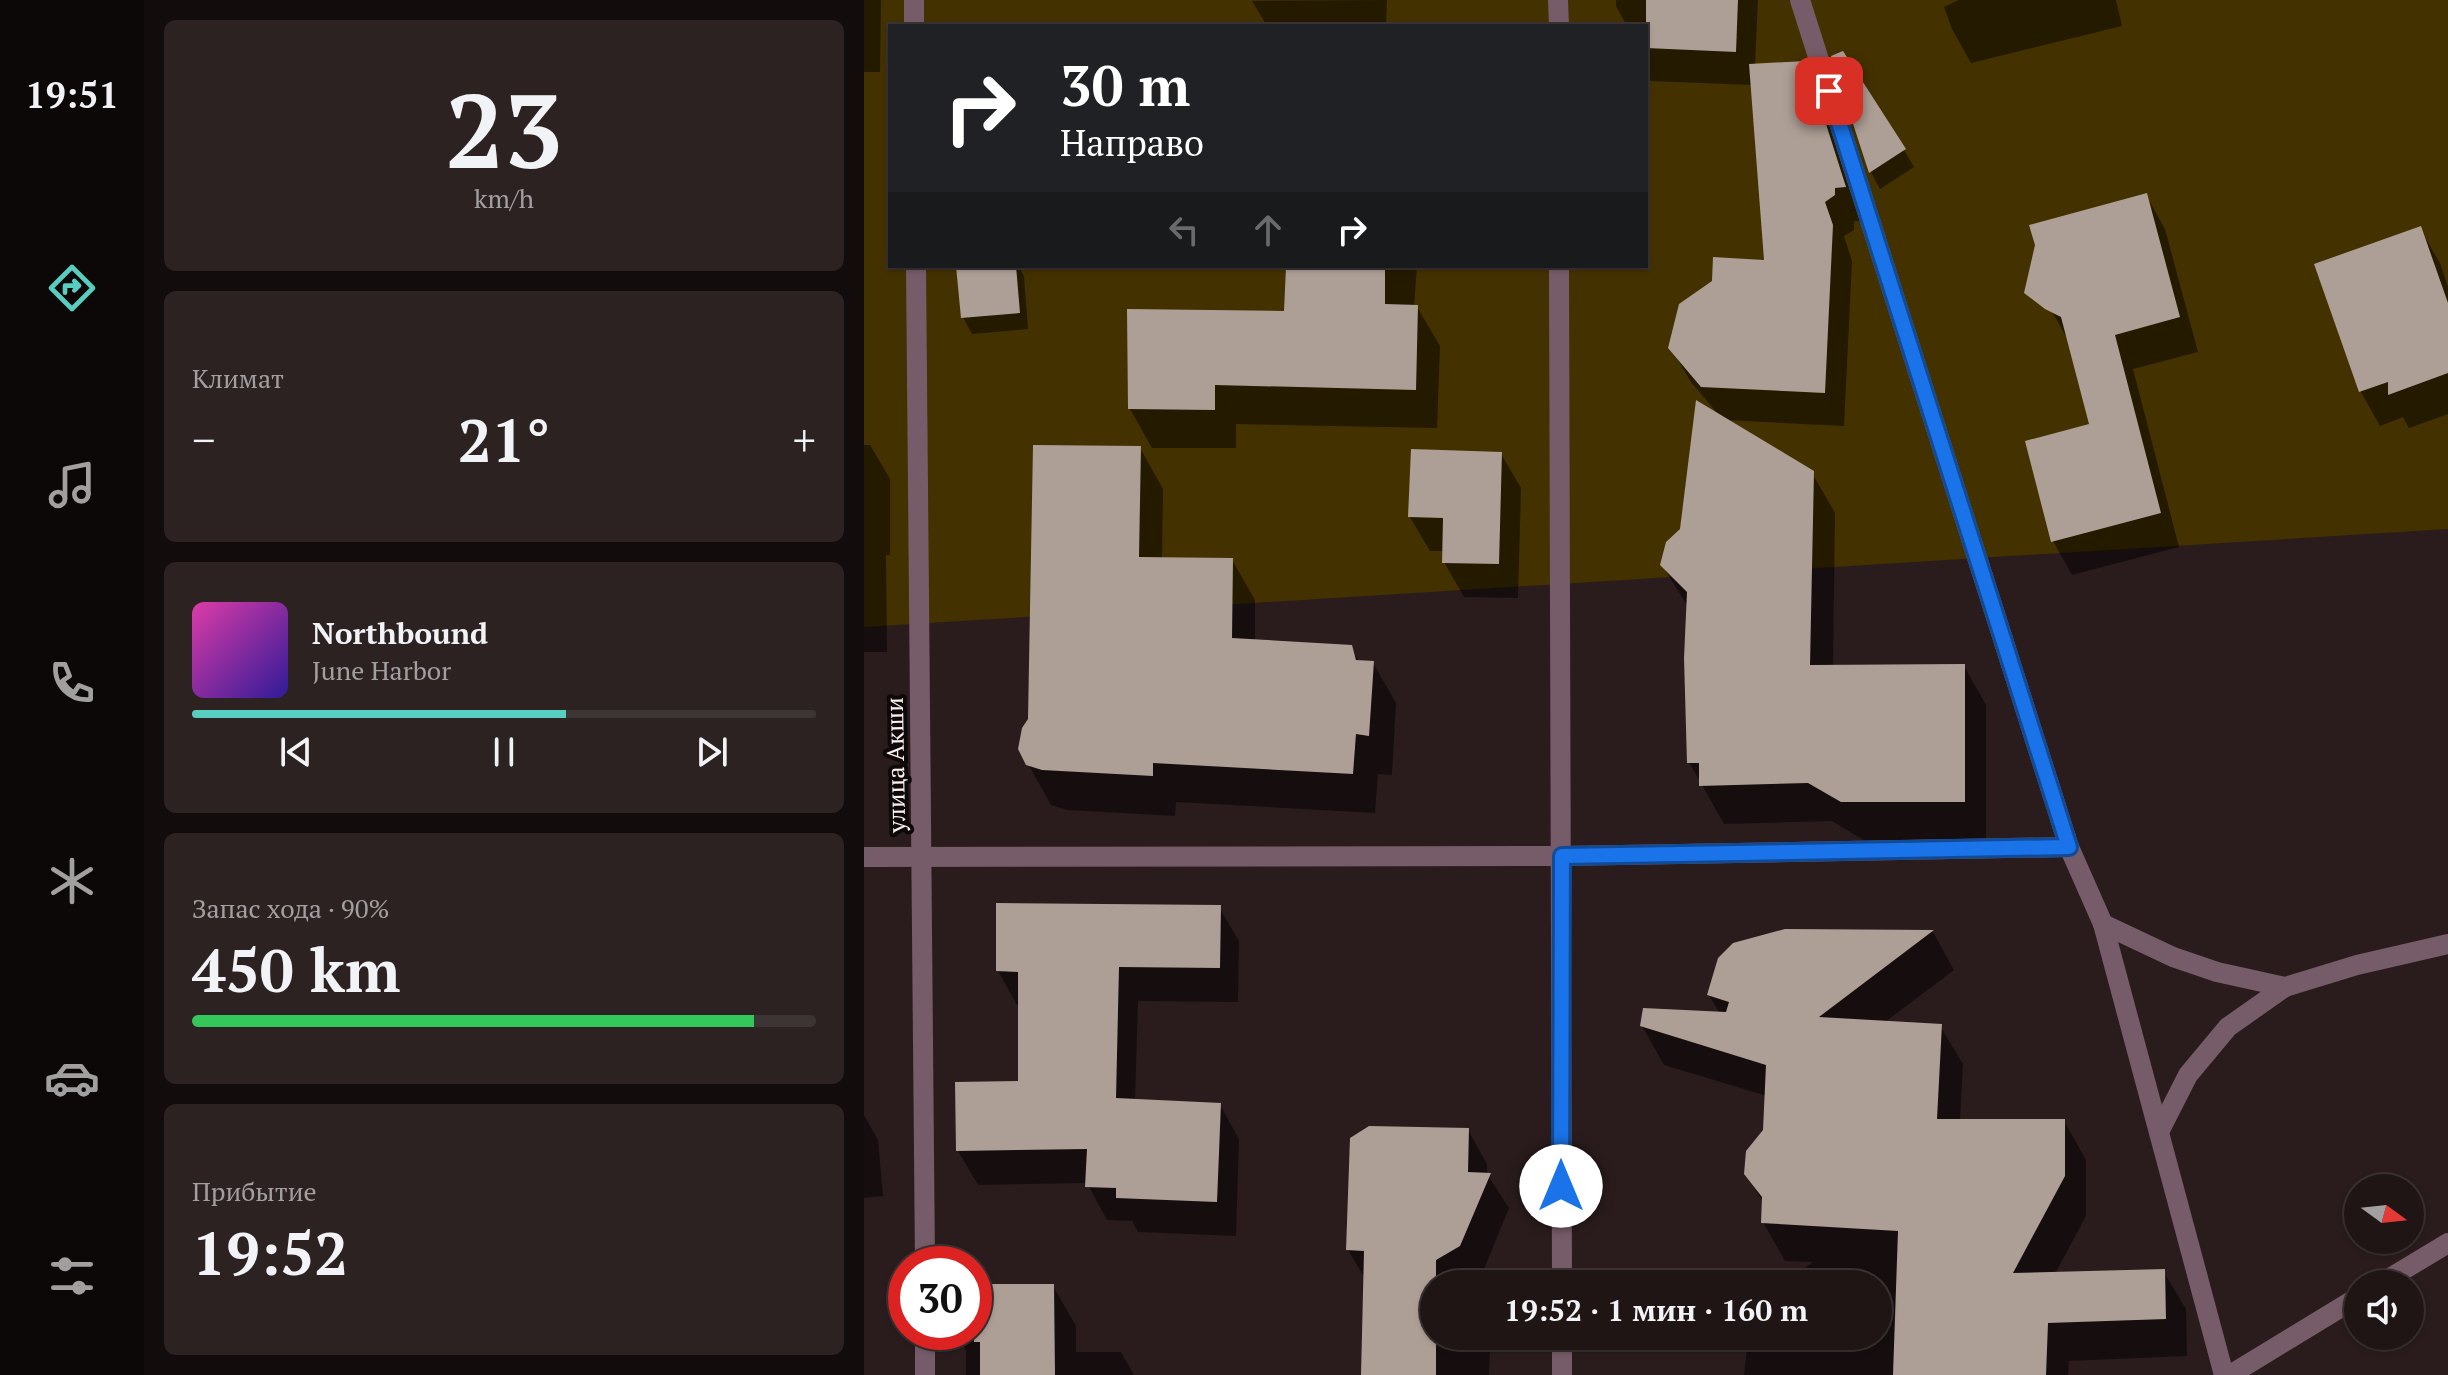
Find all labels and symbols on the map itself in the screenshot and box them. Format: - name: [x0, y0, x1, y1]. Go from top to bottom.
- pin: [1795, 57, 1863, 125]
- street label: улица Акши: [878, 697, 912, 834]
- position arrow: [1519, 1144, 1603, 1228]
- north arrow: [2344, 1174, 2424, 1254]
- speed limit sign: 30: [888, 1246, 992, 1350]

